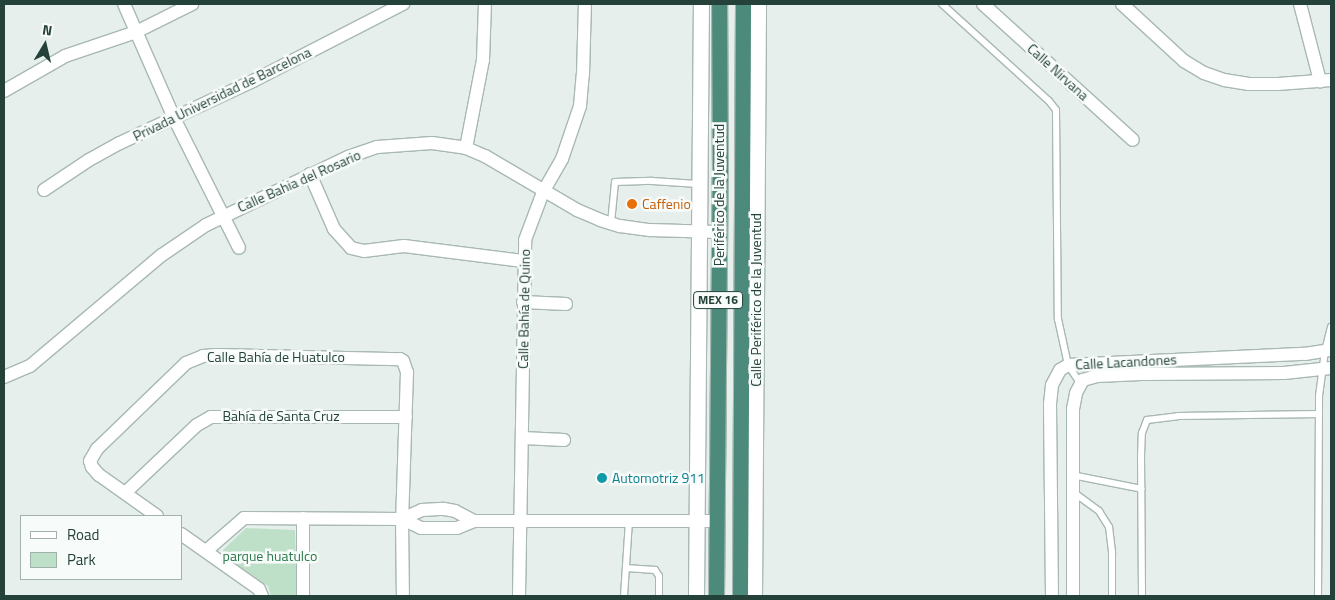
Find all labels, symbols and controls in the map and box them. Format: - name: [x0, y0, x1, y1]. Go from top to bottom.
- text: N: [41, 19, 54, 41]
- north arrow: [20, 20, 70, 70]
- street label: Calle Nirvana: [1024, 40, 1092, 104]
- street label: Privada Universidad de Barcelona: [130, 43, 314, 145]
- street label: Periférico de la Juventud: [711, 124, 727, 266]
- street label: Calle Bahia del Rosario: [235, 146, 363, 216]
- place label: Caffenio: [642, 196, 691, 212]
- marker: Caffenio: [626, 198, 638, 210]
- street label: Calle Periférico de la Juventud: [748, 213, 764, 387]
- street label: Calle Bahía de Quino: [515, 249, 533, 369]
- road number: MEX 16: [693, 290, 743, 310]
- street label: Calle Bahía de Huatulco: [207, 349, 345, 365]
- street label: Calle Lacandones: [1075, 351, 1177, 373]
- street label: Bahía de Santa Cruz: [222, 408, 340, 424]
- place label: Automotriz 911: [612, 470, 705, 486]
- marker: Automotriz 911: [596, 472, 608, 484]
- legend: [20, 515, 182, 580]
- text: Road: [67, 523, 99, 546]
- text: Park: [67, 548, 96, 571]
- park label: parque huatulco: [223, 548, 317, 564]

